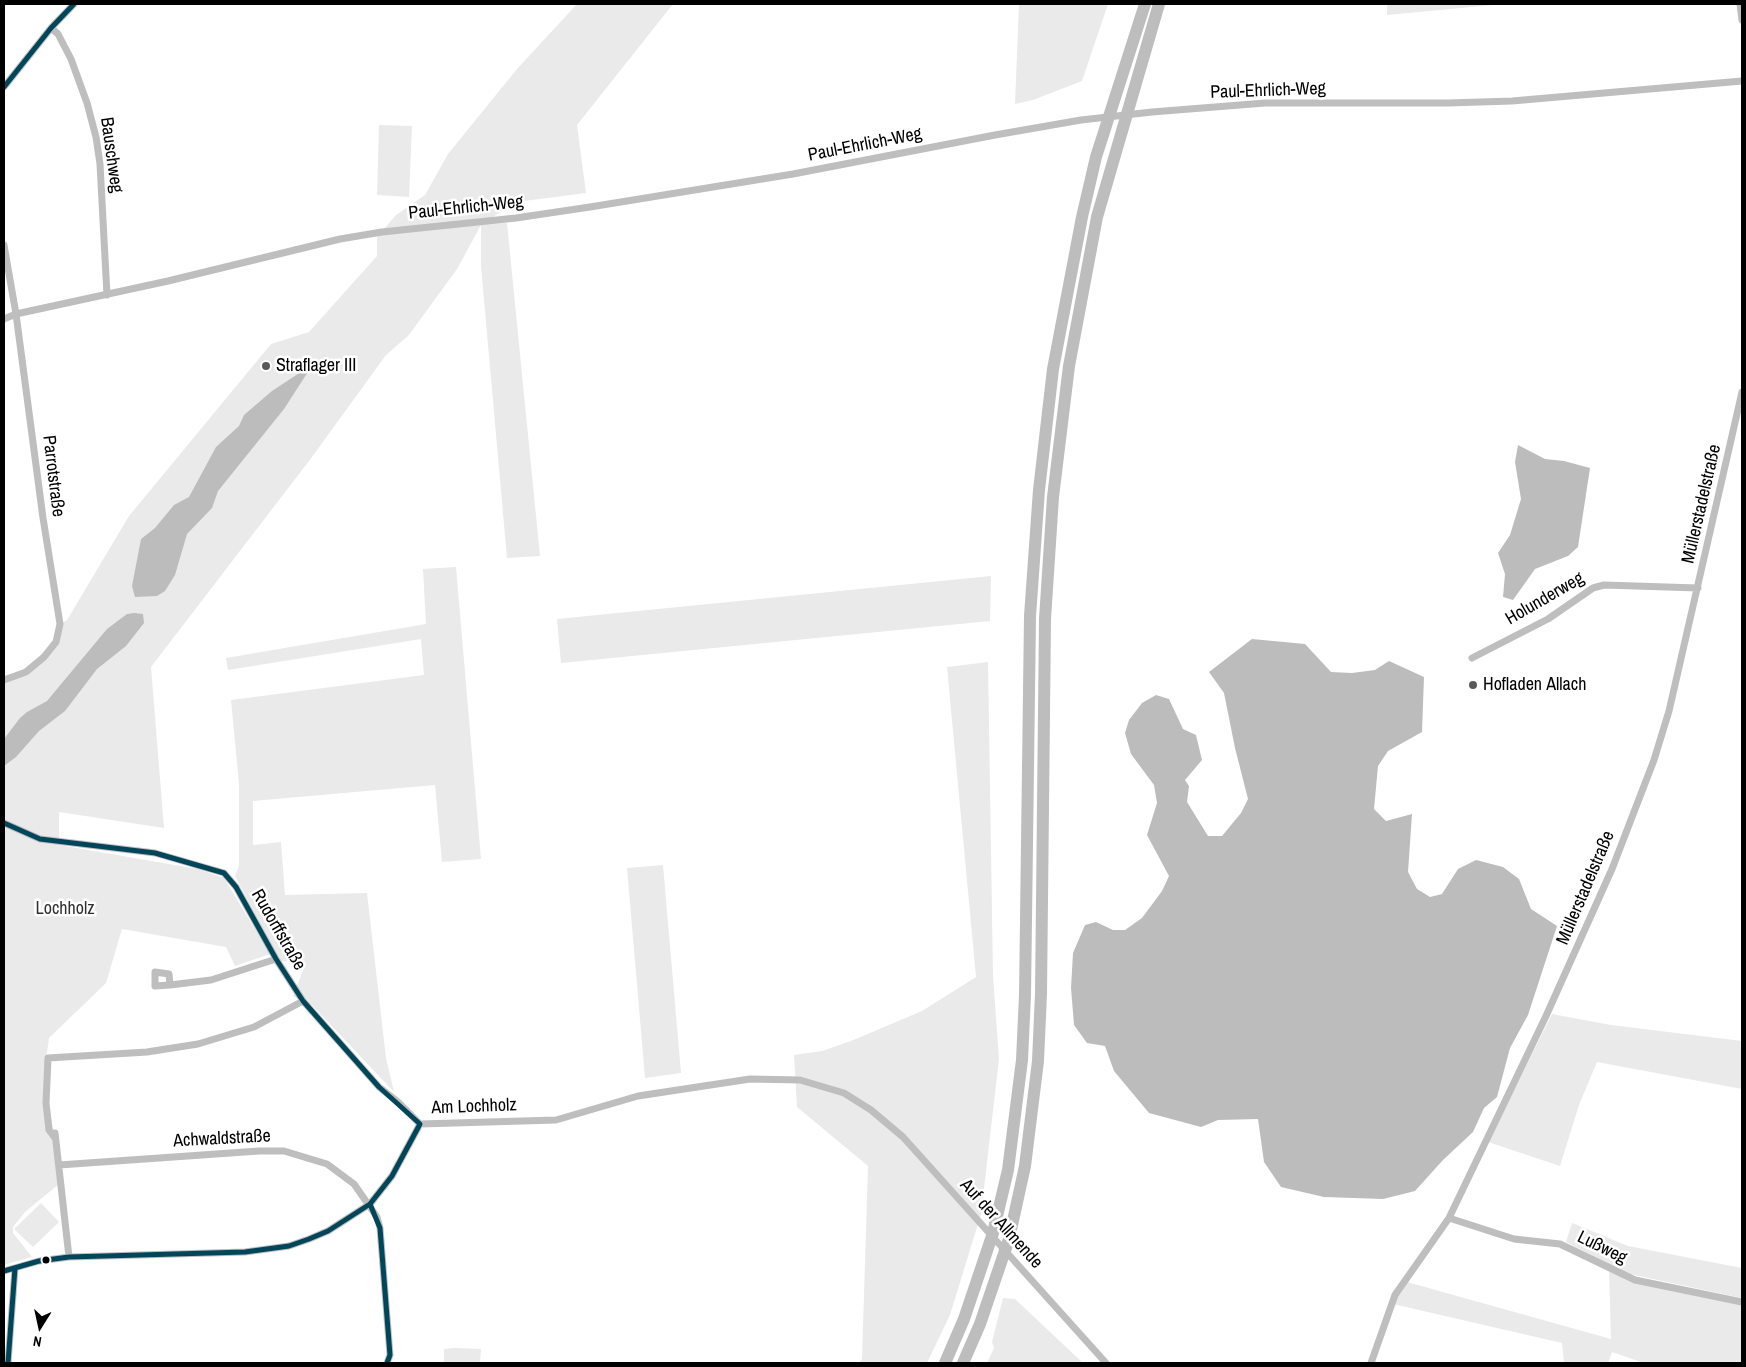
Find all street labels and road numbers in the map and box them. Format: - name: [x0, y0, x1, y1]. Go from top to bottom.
- street label: Paul-Ehrlich-Weg: [1210, 78, 1326, 104]
- street label: Bauschweg: [95, 116, 127, 194]
- street label: Paul-Ehrlich-Weg: [806, 123, 924, 167]
- street label: Paul-Ehrlich-Weg: [407, 191, 525, 225]
- street label: Parrotstraße: [37, 434, 69, 518]
- street label: Müllerstadelstraße: [1678, 442, 1726, 566]
- street label: Holunderweg: [1502, 568, 1588, 630]
- street label: Müllerstadelstraße: [1552, 828, 1620, 948]
- street label: Rudorffstraße: [246, 886, 310, 974]
- street label: Am Lochholz: [431, 1095, 517, 1119]
- street label: Achwaldstraße: [173, 1126, 271, 1152]
- street label: Auf der Allmende: [955, 1175, 1047, 1273]
- street label: Lußweg: [1574, 1227, 1630, 1269]

